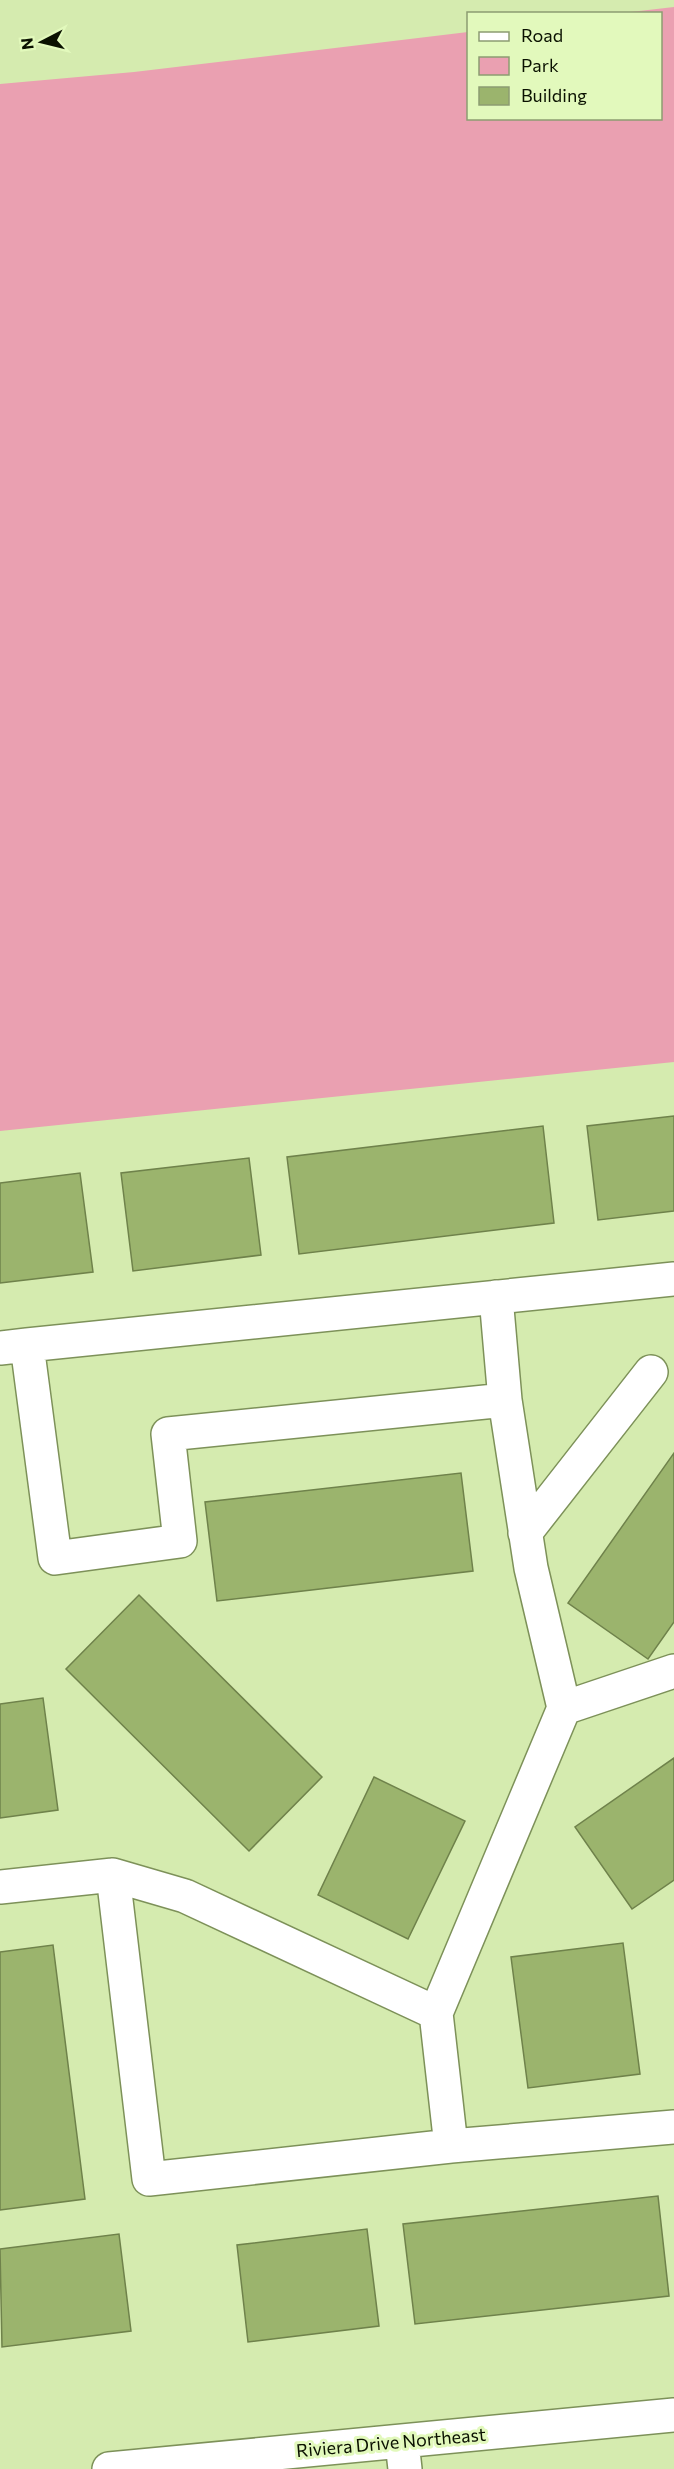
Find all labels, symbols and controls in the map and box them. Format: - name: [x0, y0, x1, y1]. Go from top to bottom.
- north arrow: [12, 12, 72, 72]
- legend: [467, 12, 662, 120]
- text: Road: [521, 24, 563, 46]
- text: N: [16, 37, 37, 51]
- text: Park: [521, 54, 559, 76]
- text: Building: [521, 84, 587, 106]
- street label: Riviera Drive Northeast: [295, 2423, 487, 2461]

